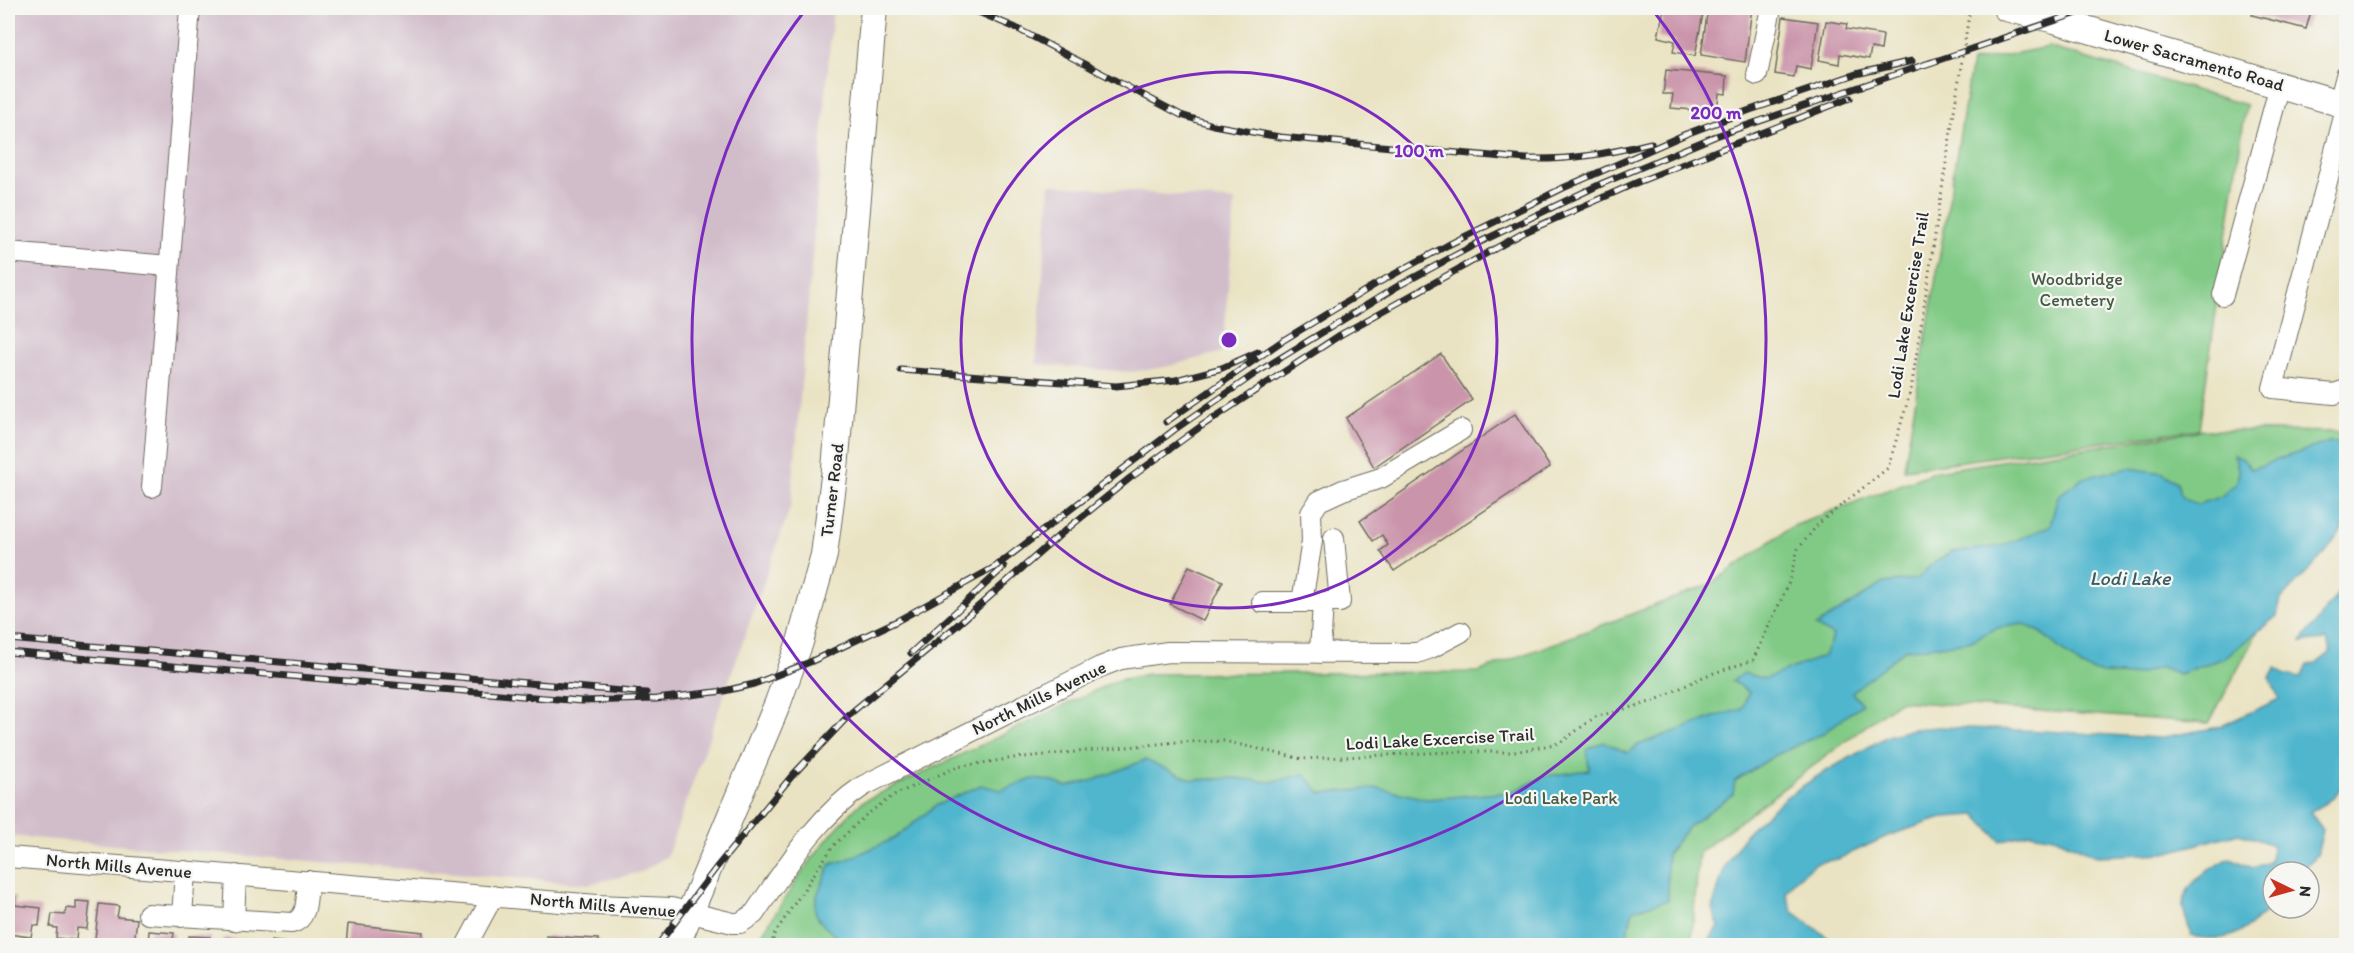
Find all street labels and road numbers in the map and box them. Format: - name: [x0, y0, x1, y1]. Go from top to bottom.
- street label: Lower Sacramento Road: [2102, 24, 2287, 96]
- street label: Lodi Lake Excercise Trail: [1882, 210, 1934, 400]
- street label: Turner Road: [815, 442, 849, 538]
- street label: North Mills Avenue: [968, 656, 1110, 740]
- street label: Lodi Lake Excercise Trail: [1345, 723, 1535, 755]
- street label: North Mills Avenue: [45, 849, 193, 883]
- street label: North Mills Avenue: [529, 888, 677, 922]

